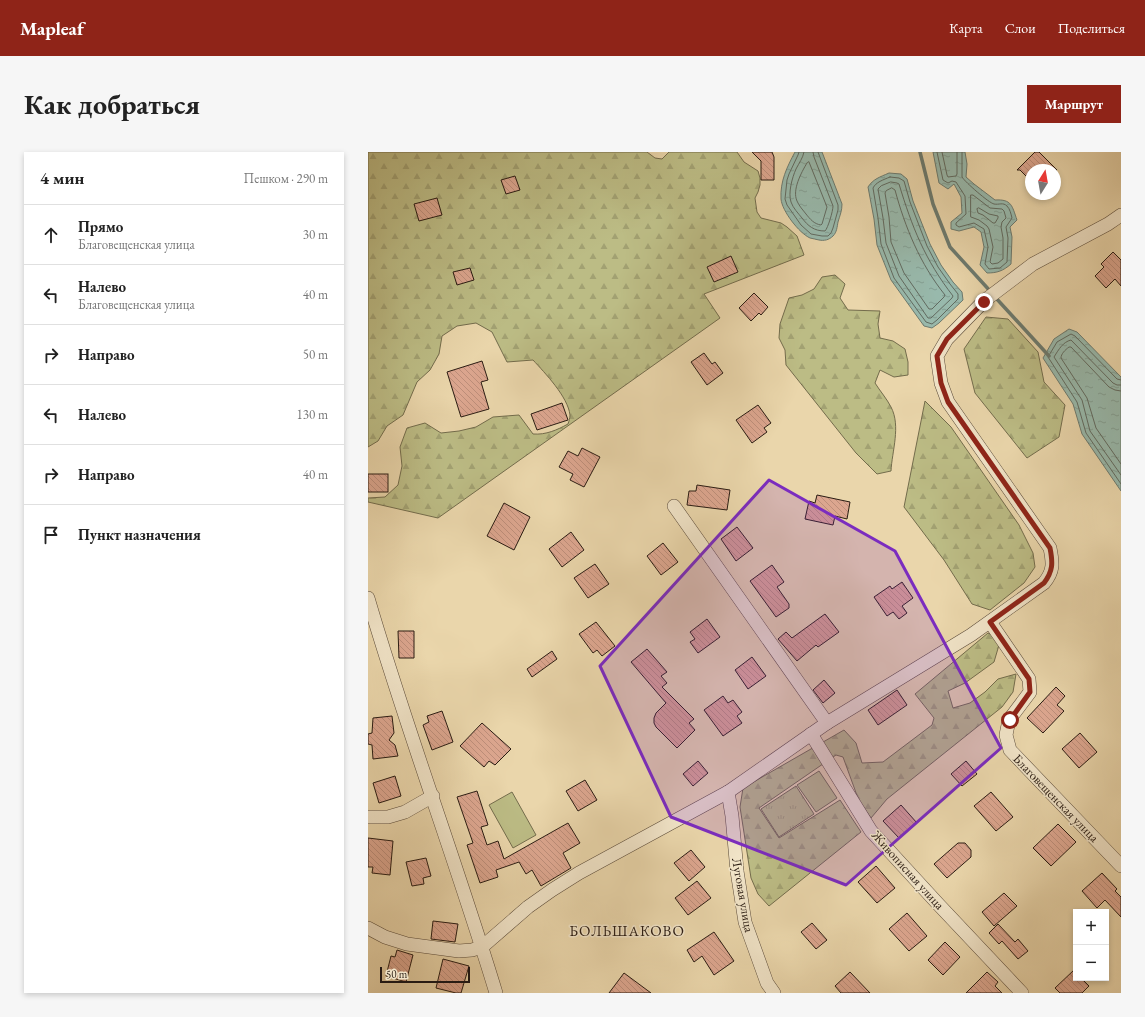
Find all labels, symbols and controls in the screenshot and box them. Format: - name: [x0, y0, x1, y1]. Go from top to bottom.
- text: Mapleaf: [20, 16, 84, 41]
- text: Карта: [949, 19, 983, 37]
- text: Слои: [1005, 19, 1036, 37]
- text: Поделиться: [1058, 19, 1125, 37]
- button: Маршрут: [1027, 85, 1121, 123]
- text: Как добраться: [24, 86, 200, 122]
- north arrow: [1025, 164, 1061, 200]
- text: 4 мин: [40, 167, 84, 189]
- text: Пешком · 290 m: [244, 170, 328, 187]
- text: Прямо: [78, 217, 123, 236]
- icon: ahead: [40, 224, 62, 246]
- text: 30 m: [303, 226, 328, 243]
- text: Благовещенская улица: [78, 236, 195, 253]
- text: Налево: [78, 277, 126, 296]
- icon: left: [40, 284, 62, 306]
- text: 40 m: [303, 286, 328, 303]
- route end: [975, 293, 993, 311]
- text: Благовещенская улица: [78, 296, 195, 313]
- icon: right: [40, 344, 62, 366]
- text: Направо: [78, 345, 135, 364]
- text: 50 m: [303, 346, 328, 363]
- icon: left: [40, 404, 62, 426]
- text: Налево: [78, 405, 126, 424]
- text: 130 m: [297, 406, 328, 423]
- icon: right: [40, 464, 62, 486]
- text: Направо: [78, 465, 135, 484]
- text: 40 m: [303, 466, 328, 483]
- icon: arrive: [40, 524, 62, 546]
- text: Пункт назначения: [78, 525, 201, 544]
- route start: [1001, 711, 1019, 729]
- street label: Благовещенская улица: [1009, 750, 1103, 846]
- street label: Живописная улица: [867, 826, 949, 914]
- street label: Луговая улица: [728, 856, 758, 934]
- map controls: [1073, 909, 1109, 981]
- button: +: [1073, 909, 1109, 945]
- district label: БОЛЬШАКОВО: [569, 921, 685, 940]
- button: −: [1073, 945, 1109, 981]
- scale bar: [380, 965, 470, 984]
- text: 50 m: [386, 967, 407, 981]

